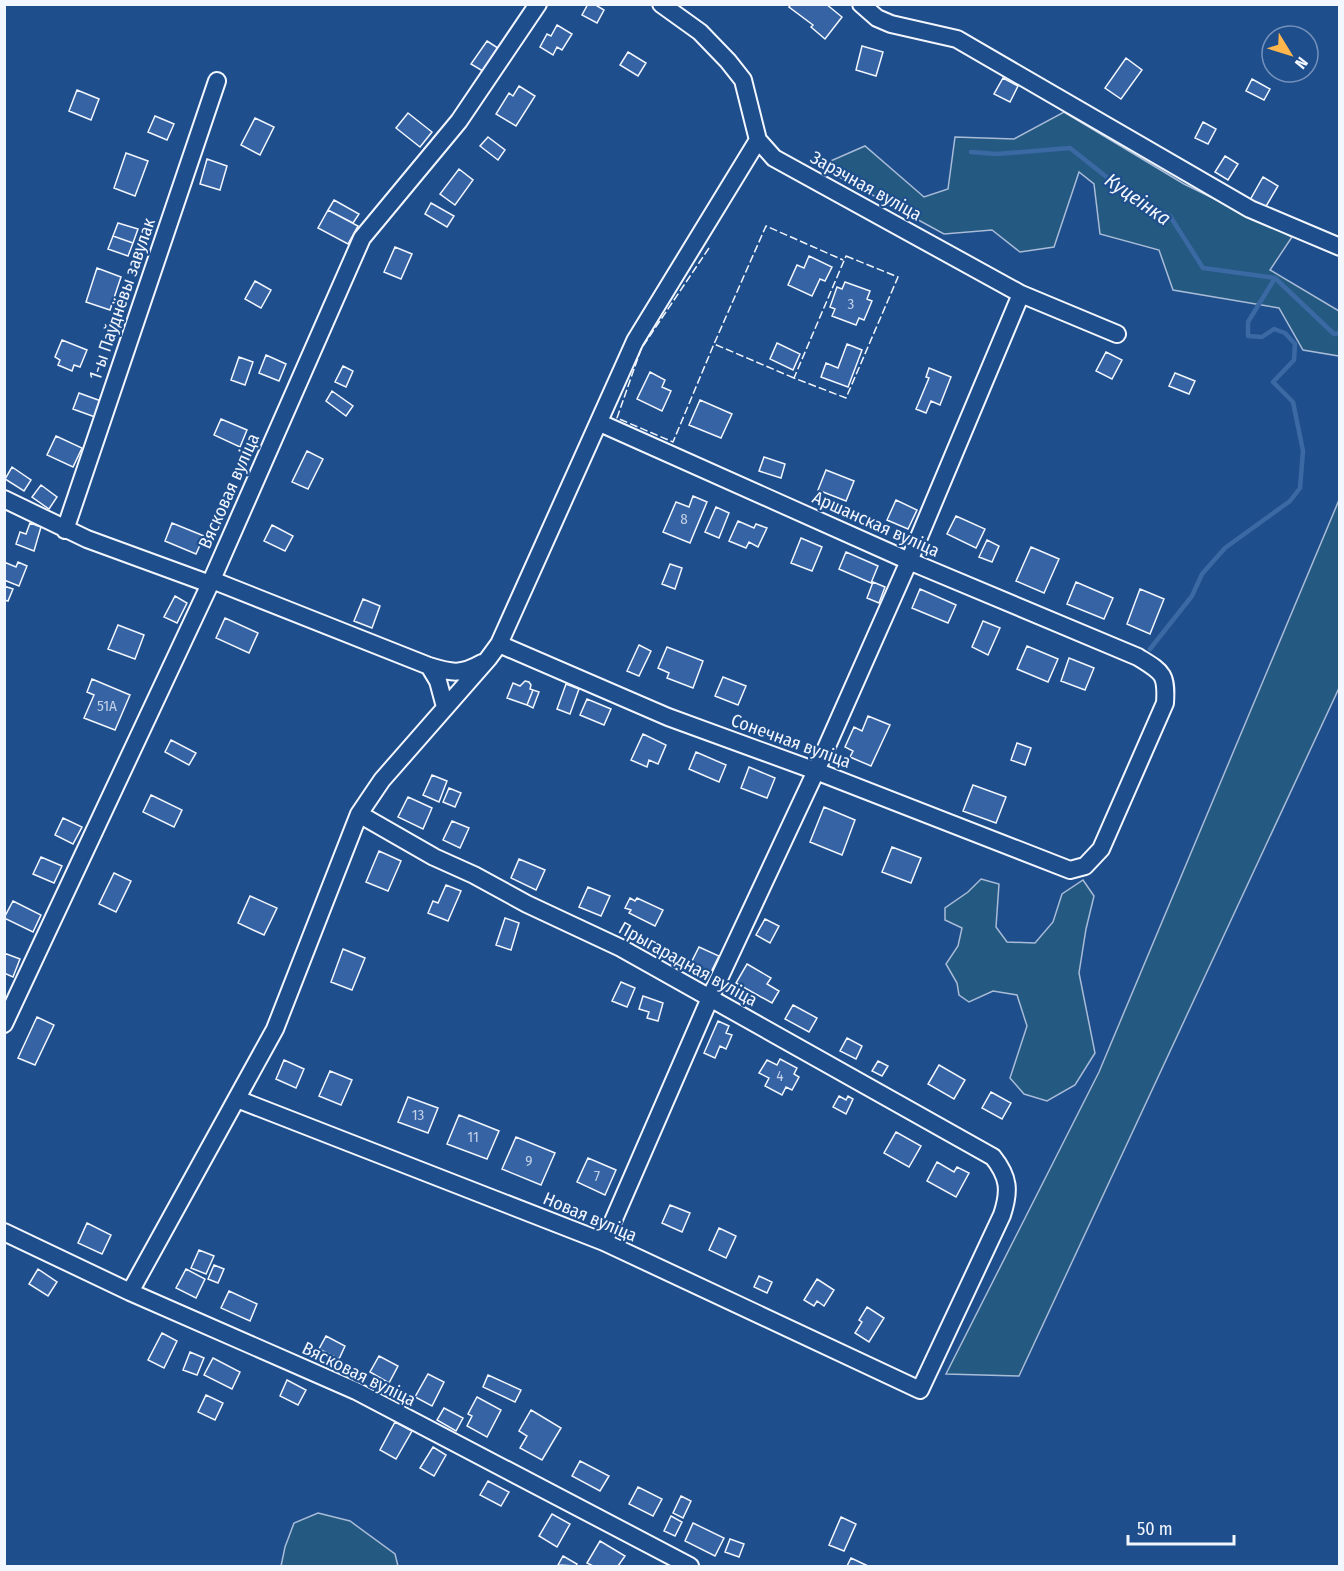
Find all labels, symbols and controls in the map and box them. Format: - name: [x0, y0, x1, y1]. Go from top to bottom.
- north arrow: [1260, 24, 1320, 84]
- text: N: [1291, 53, 1312, 73]
- street label: Зарэчная вуліца: [807, 146, 926, 226]
- water label: Куцеінка: [1100, 168, 1176, 230]
- street label: 1-ы Паўднёвы завулак: [84, 215, 160, 383]
- house number: 3: [848, 295, 855, 313]
- street label: Вясковая вуліца: [194, 430, 264, 552]
- street label: Аршанская вуліца: [809, 486, 943, 562]
- house number: 8: [680, 510, 688, 528]
- house number: 51А: [97, 697, 117, 715]
- street label: Сонечная вуліца: [728, 709, 854, 773]
- street label: Прыгарадная вуліца: [615, 917, 761, 1011]
- house number: 4: [776, 1067, 784, 1085]
- house number: 13: [412, 1106, 425, 1124]
- house number: 11: [467, 1128, 479, 1146]
- house number: 9: [525, 1152, 533, 1170]
- house number: 7: [594, 1167, 600, 1185]
- street label: Новая вуліца: [540, 1187, 640, 1247]
- street label: Вясковая вуліца: [299, 1337, 420, 1411]
- scale bar: [1128, 1508, 1234, 1546]
- text: 50 m: [1137, 1518, 1173, 1540]

